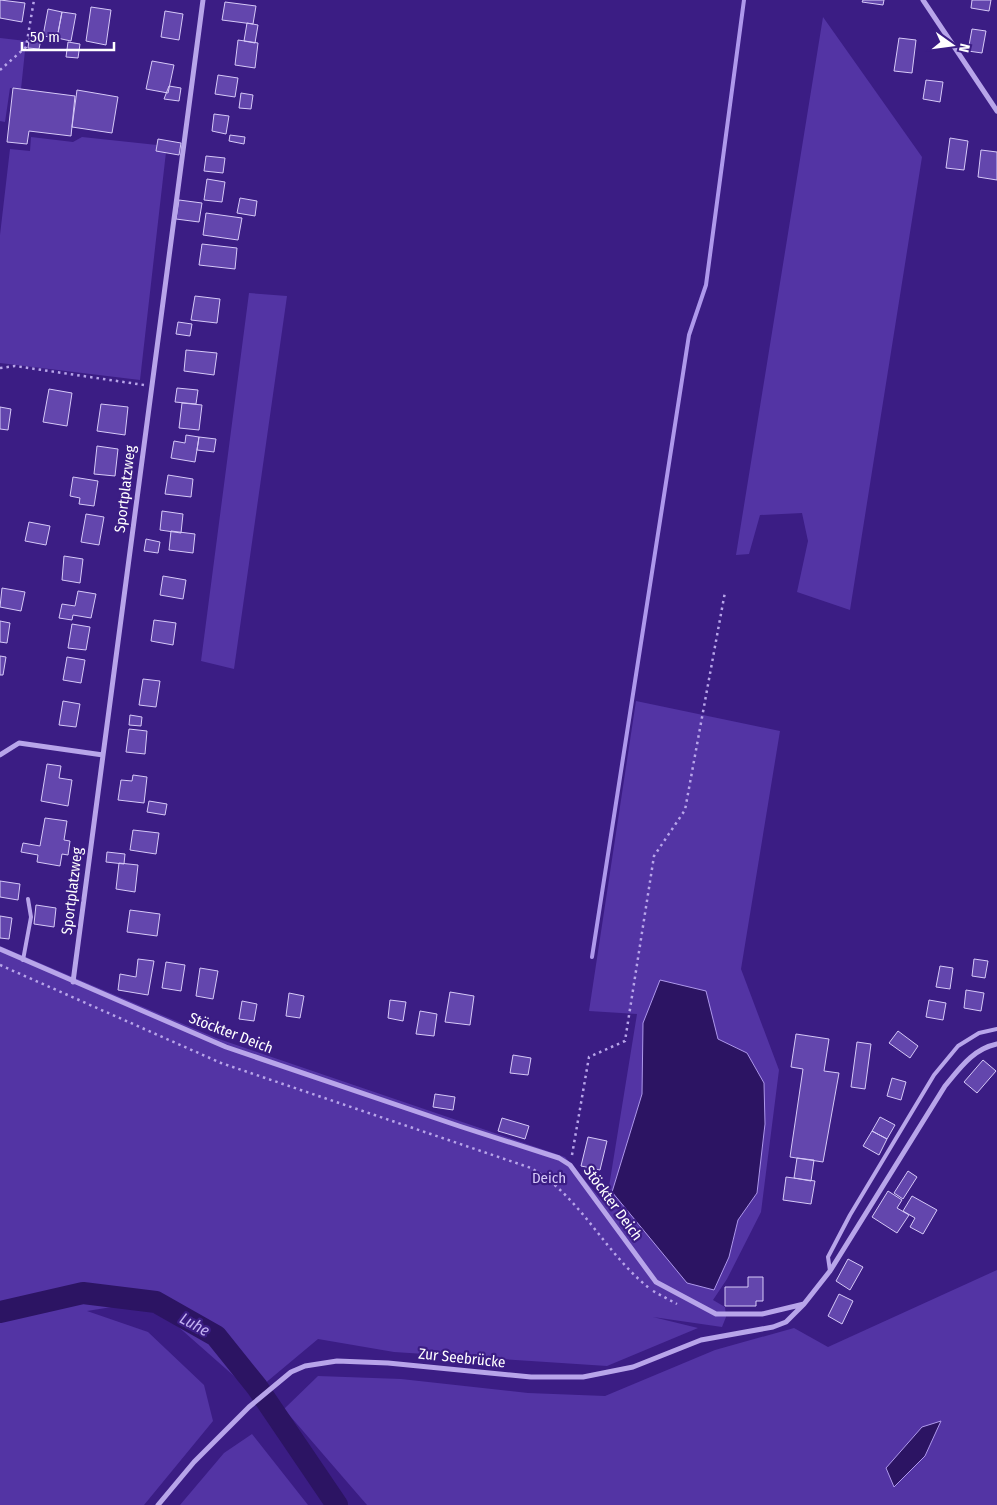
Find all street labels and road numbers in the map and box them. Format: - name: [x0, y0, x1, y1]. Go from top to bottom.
- street label: Sportplatzweg: [111, 444, 139, 534]
- street label: Sportplatzweg: [58, 846, 86, 936]
- street label: Stöckter Deich: [186, 1009, 276, 1057]
- street label: Stöckter Deich: [580, 1162, 646, 1244]
- street label: Zur Seebrücke: [418, 1344, 506, 1372]

